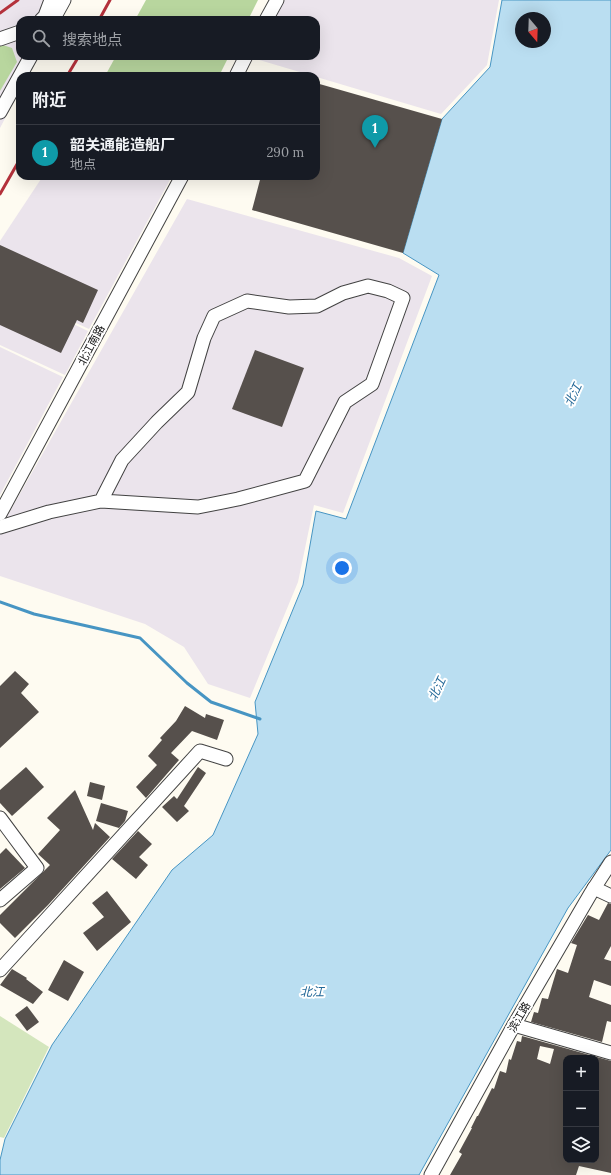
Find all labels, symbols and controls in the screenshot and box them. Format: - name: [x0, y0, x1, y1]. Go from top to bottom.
- north arrow: [515, 12, 551, 48]
- search box: [16, 16, 320, 60]
- icon: search: [30, 27, 52, 49]
- text: 搜索地点: [62, 30, 122, 49]
- text: 附近: [32, 89, 66, 111]
- pin: 1: [362, 115, 388, 148]
- text: 韶关通能造船厂: [70, 135, 175, 154]
- text: 1: [42, 144, 48, 161]
- text: 290 m: [266, 144, 304, 161]
- text: 地点: [70, 156, 96, 173]
- street label: 北江南路: [74, 322, 108, 368]
- water label: 北江: [561, 379, 585, 409]
- your location: [332, 558, 352, 578]
- water label: 北江: [425, 673, 449, 703]
- water label: 北江: [300, 984, 326, 999]
- street label: 滨江路: [505, 999, 533, 1035]
- map controls: [563, 1055, 599, 1163]
- button: +: [563, 1055, 599, 1091]
- button: −: [563, 1091, 599, 1127]
- button: layers: [563, 1127, 599, 1163]

